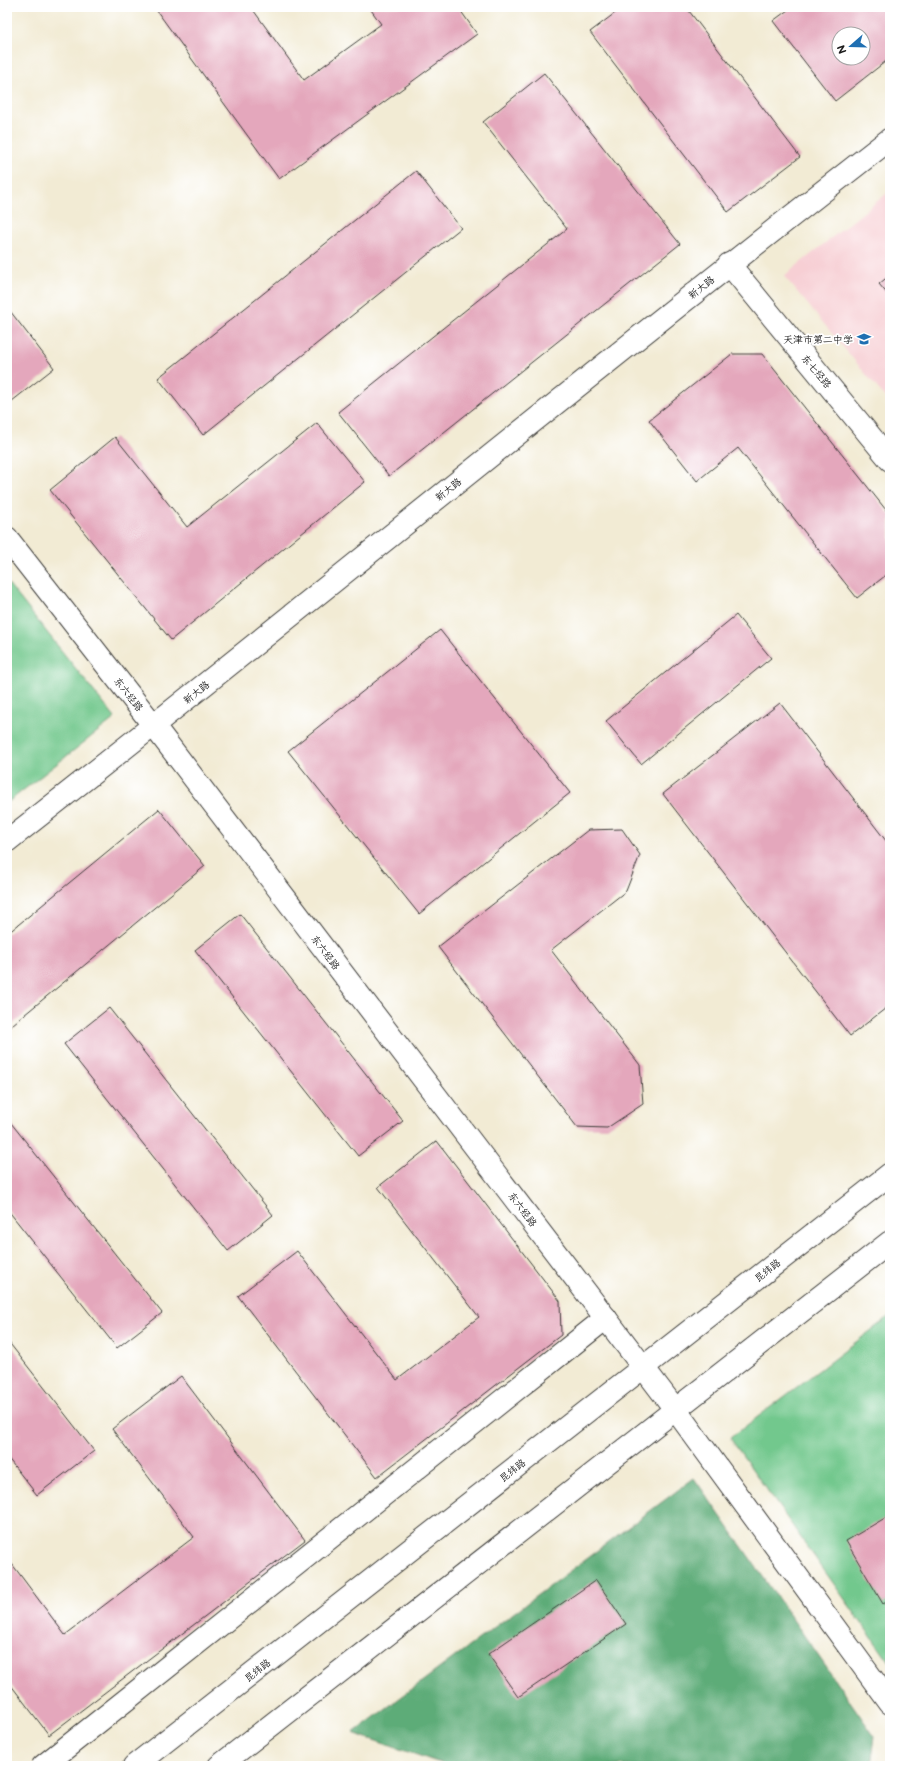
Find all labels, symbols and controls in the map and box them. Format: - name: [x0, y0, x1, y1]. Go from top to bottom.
- north arrow: [831, 26, 871, 66]
- text: N: [835, 43, 850, 55]
- street label: 新大路: [686, 274, 717, 302]
- school or university icon: 天津市第二中学: [856, 331, 872, 347]
- place label: 天津市第二中学: [783, 334, 853, 346]
- street label: 东七经路: [799, 352, 834, 391]
- street label: 新大路: [433, 476, 464, 504]
- street label: 东六经路: [111, 675, 145, 714]
- street label: 新大路: [181, 679, 212, 707]
- street label: 东六经路: [308, 933, 342, 972]
- street label: 东六经路: [505, 1190, 539, 1229]
- street label: 昆纬路: [752, 1257, 783, 1285]
- street label: 昆纬路: [497, 1457, 528, 1485]
- street label: 昆纬路: [242, 1657, 273, 1685]

